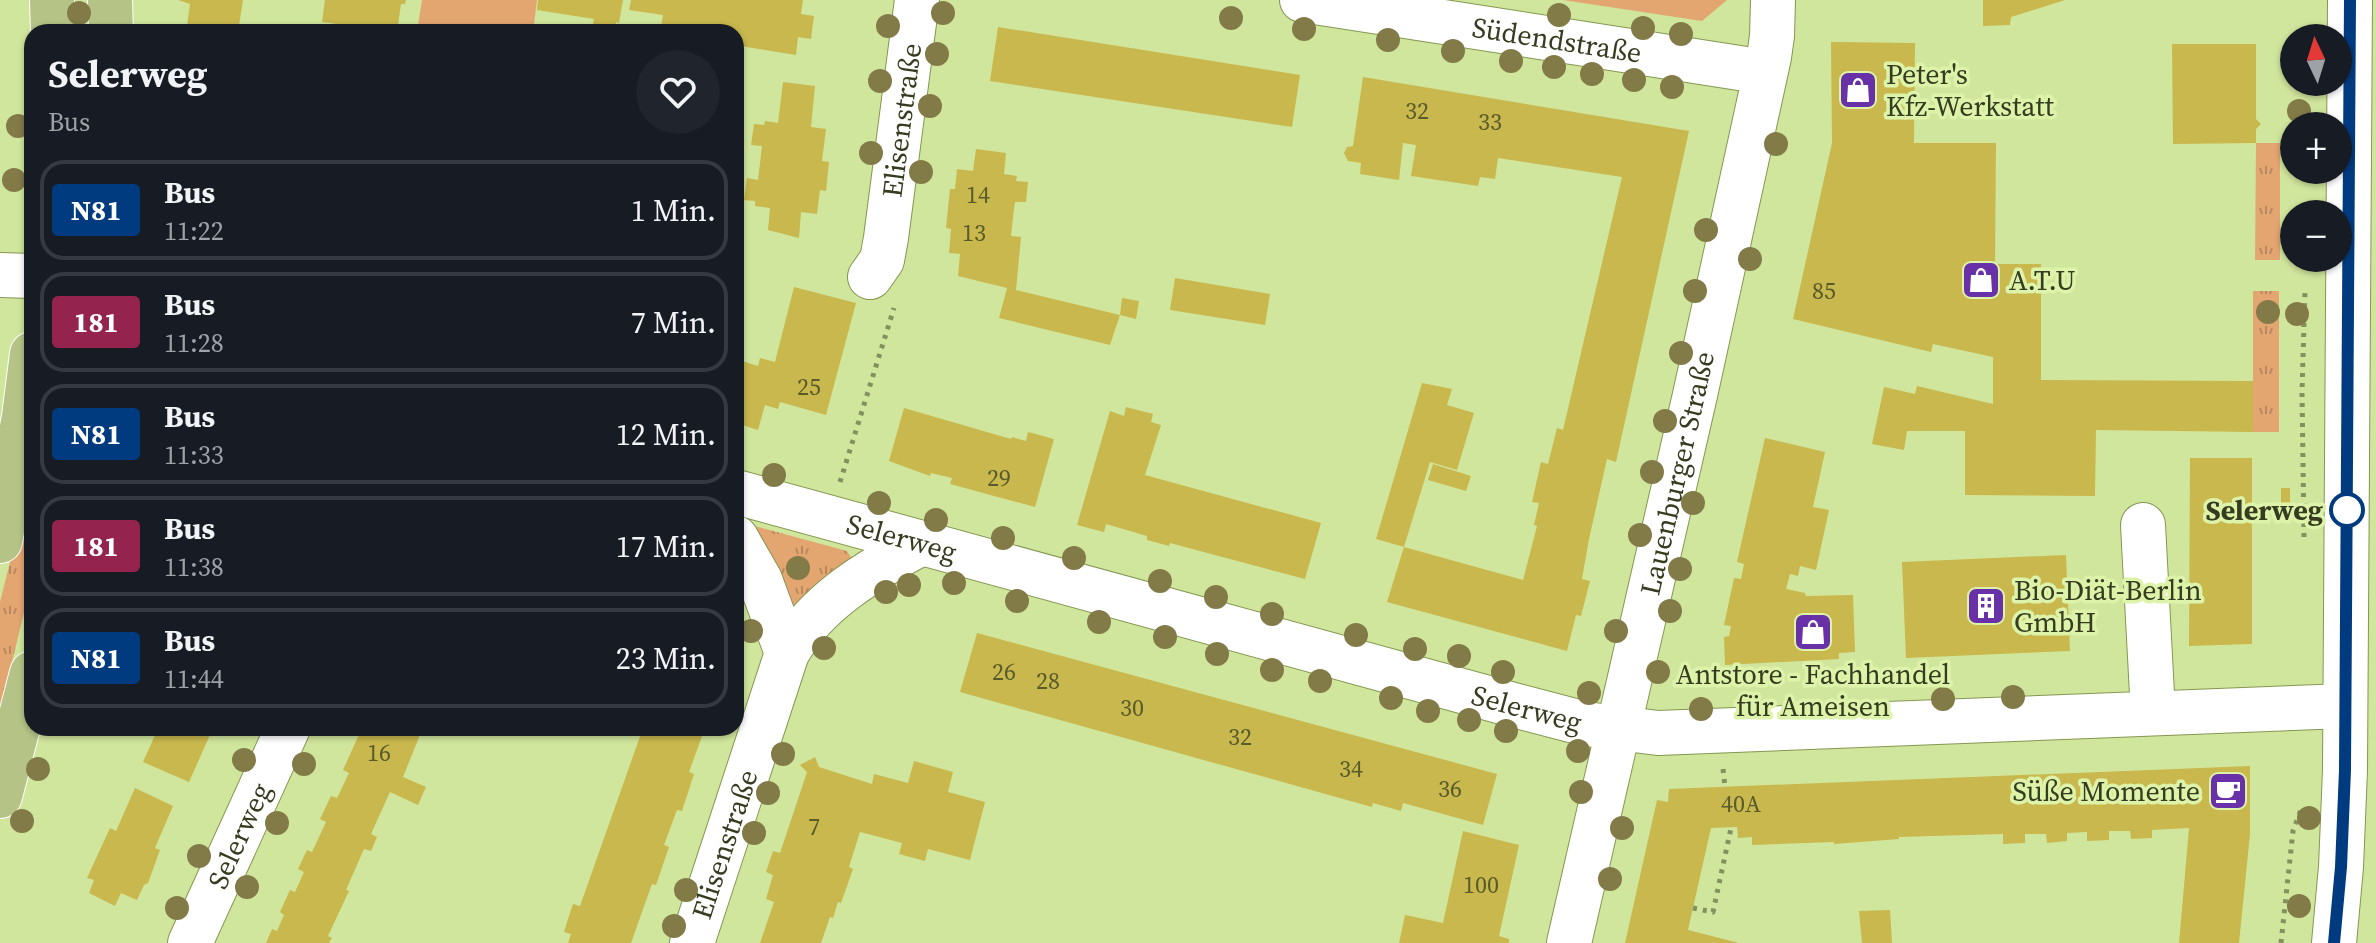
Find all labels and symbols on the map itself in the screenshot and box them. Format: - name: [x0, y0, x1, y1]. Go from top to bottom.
- street label: Südendstraße: [1469, 8, 1644, 72]
- north arrow: [2280, 24, 2352, 96]
- street label: Elisenstraße: [873, 41, 930, 199]
- place label: Peter's Kfz-Werkstatt: [1886, 55, 2055, 125]
- shop icon: Peter's Kfz-Werkstatt: [1837, 69, 1879, 111]
- house number: 32: [1405, 94, 1429, 127]
- house number: 33: [1478, 105, 1502, 138]
- house number: 14: [966, 178, 990, 211]
- house number: 13: [962, 216, 986, 249]
- shop icon: A.T.U: [1960, 259, 2002, 301]
- place label: A.T.U: [2009, 261, 2076, 299]
- house number: 85: [1812, 274, 1836, 307]
- street label: Lauenburger Straße: [1631, 348, 1723, 599]
- house number: 25: [797, 370, 821, 403]
- house number: 29: [987, 461, 1011, 494]
- place label: Selerweg: [2205, 491, 2323, 529]
- marker: Selerweg: [2330, 493, 2364, 527]
- street label: Selerweg: [842, 504, 961, 571]
- place label: Bio-Diät-Berlin GmbH: [2014, 571, 2202, 641]
- building icon: Bio-Diät-Berlin GmbH: [1965, 585, 2007, 627]
- shop icon: Antstore - Fachhandel für Ameisen: [1792, 611, 1834, 653]
- house number: 26: [992, 655, 1016, 688]
- place label: Antstore - Fachhandel für Ameisen: [1676, 655, 1950, 725]
- house number: 28: [1036, 664, 1060, 697]
- street label: Selerweg: [1467, 675, 1586, 741]
- house number: 30: [1120, 691, 1144, 724]
- house number: 32: [1228, 720, 1252, 753]
- house number: 16: [367, 736, 391, 769]
- house number: 34: [1339, 752, 1363, 785]
- street label: Elisenstraße: [682, 765, 767, 924]
- cafe icon: Süße Momente: [2207, 770, 2249, 812]
- house number: 36: [1438, 772, 1462, 805]
- place label: Süße Momente: [2012, 772, 2200, 810]
- street label: Selerweg: [198, 776, 280, 895]
- house number: 40A: [1721, 787, 1761, 820]
- house number: 7: [808, 810, 820, 843]
- house number: 100: [1463, 868, 1499, 901]

